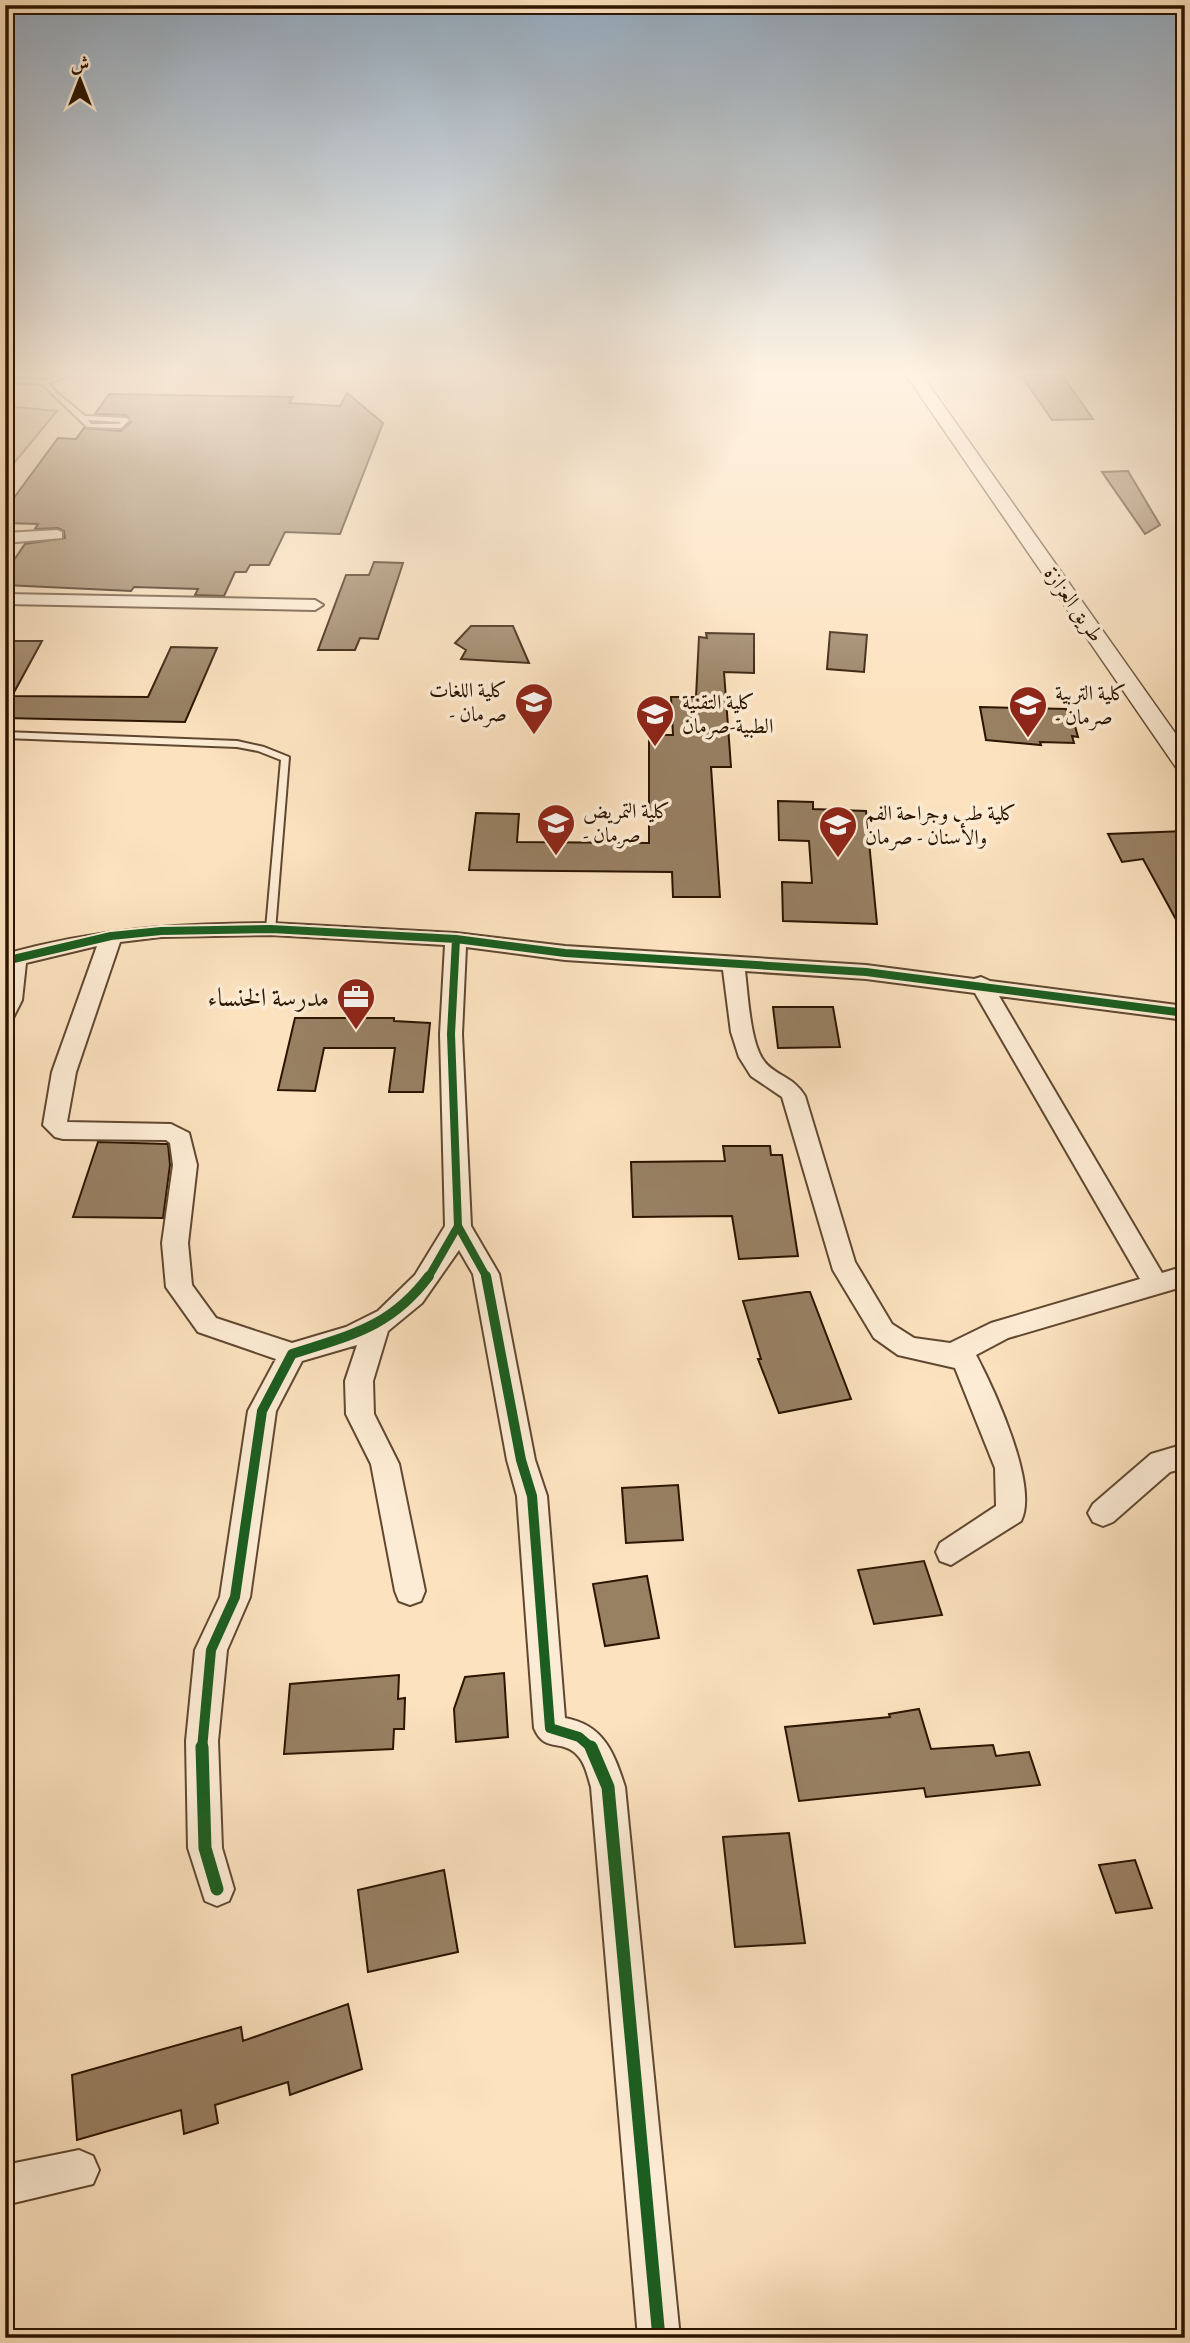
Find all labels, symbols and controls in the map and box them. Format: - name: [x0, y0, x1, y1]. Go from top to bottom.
- north arrow: [46, 46, 116, 116]
- text: ش: [71, 51, 89, 76]
- street label: طريق العزازة: [1039, 561, 1110, 647]
- place label: كلية اللغات - صرمان: [429, 676, 507, 728]
- place label: كلية التربية - صرمان: [1055, 679, 1127, 731]
- school or university icon: كلية اللغات - صرمان: [513, 681, 555, 736]
- school or university icon: كلية التربية - صرمان: [1007, 684, 1049, 739]
- place label: كلية التقنية الطبية-صرمان: [682, 688, 774, 740]
- school or university icon: كلية التقنية الطبية-صرمان: [634, 693, 676, 748]
- place label: كلية التمريض - صرمان: [583, 797, 670, 849]
- place label: كلية طب وجراحة الفم والأسنان - صرمان: [865, 799, 1017, 851]
- school or university icon: كلية التمريض - صرمان: [535, 802, 577, 857]
- school or university icon: كلية طب وجراحة الفم والأسنان - صرمان: [817, 804, 859, 859]
- office icon: مدرسة الخنساء: [335, 976, 377, 1031]
- place label: مدرسة الخنساء: [207, 980, 329, 1014]

